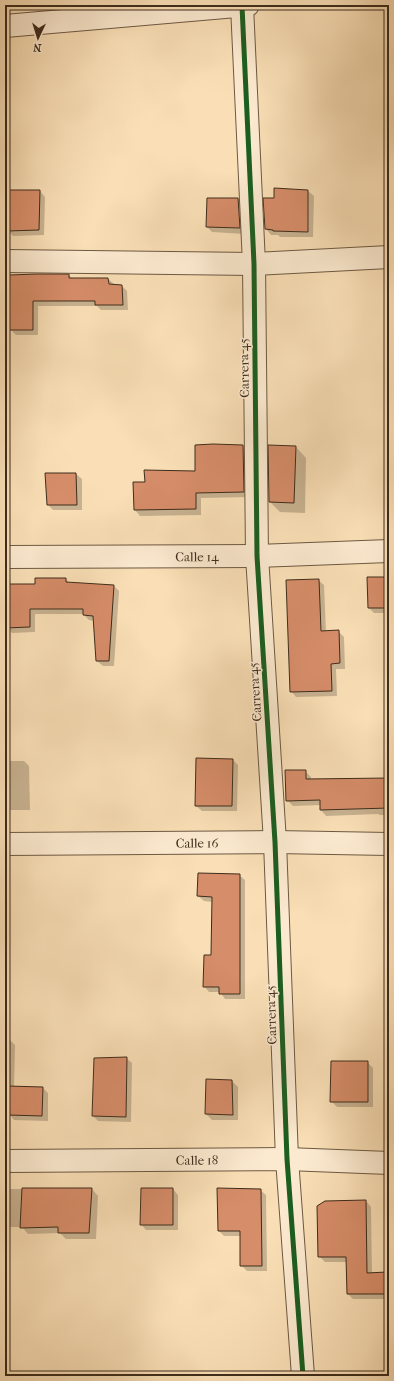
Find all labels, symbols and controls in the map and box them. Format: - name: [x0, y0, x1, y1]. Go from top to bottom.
- north arrow: [18, 18, 58, 58]
- text: N: [32, 41, 42, 54]
- street label: Carrera 45: [236, 338, 252, 398]
- street label: Calle 14: [175, 549, 219, 564]
- street label: Carrera 45: [245, 661, 265, 722]
- street label: Calle 16: [176, 835, 219, 850]
- street label: Carrera 45: [262, 985, 280, 1045]
- street label: Calle 18: [176, 1152, 218, 1167]

